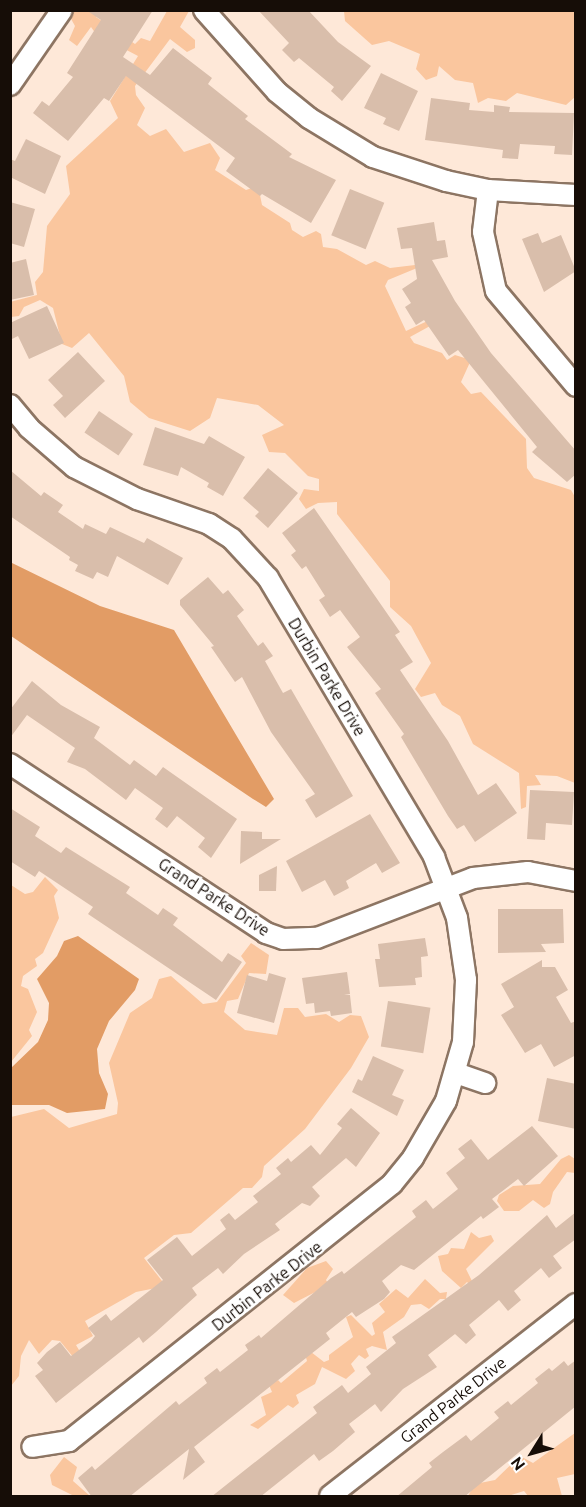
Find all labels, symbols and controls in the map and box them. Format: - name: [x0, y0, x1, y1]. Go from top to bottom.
- street label: Durbin Parke Drive: [284, 614, 370, 740]
- street label: Grand Parke Drive: [155, 854, 273, 940]
- street label: Durbin Parke Drive: [208, 1237, 326, 1335]
- street label: Grand Parke Drive: [396, 1353, 510, 1447]
- north arrow: [502, 1423, 562, 1483]
- text: N: [507, 1454, 528, 1474]

